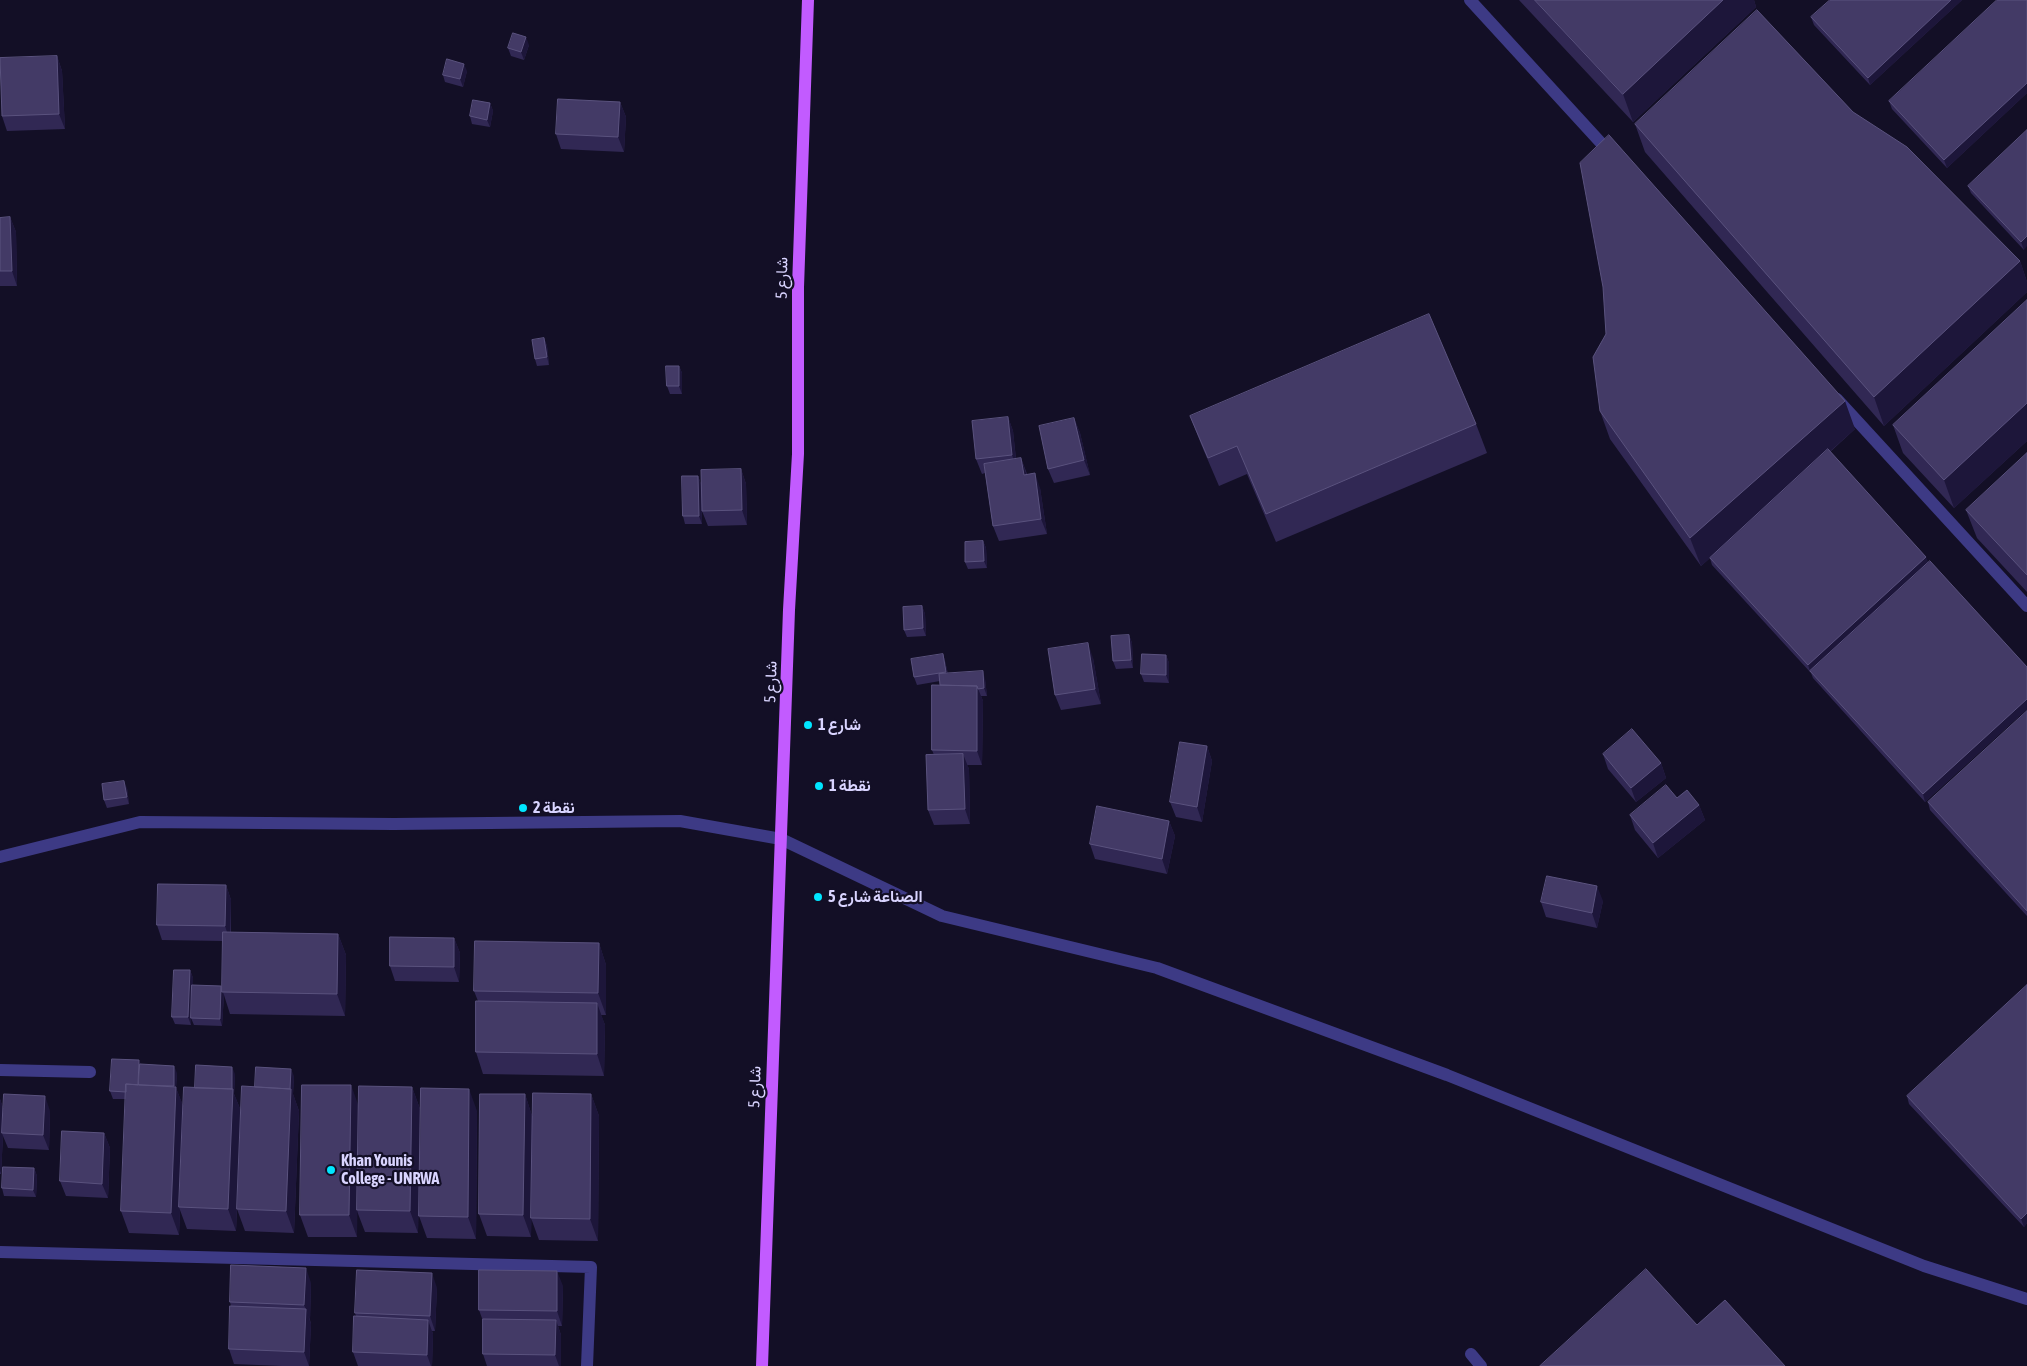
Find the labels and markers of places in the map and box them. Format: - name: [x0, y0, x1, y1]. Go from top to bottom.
- place label: شارع 1: [818, 715, 861, 735]
- marker: شارع 1: [802, 719, 814, 731]
- place label: نقطة 1: [829, 776, 871, 796]
- marker: نقطة 1: [813, 780, 825, 792]
- place label: نقطة 2: [533, 798, 575, 818]
- marker: نقطة 2: [517, 802, 529, 814]
- place label: الصناعة شارع 5: [828, 887, 923, 907]
- marker: الصناعة شارع 5: [812, 891, 824, 903]
- place label: Khan Younis College - UNRWA: [341, 1151, 439, 1189]
- marker: Khan Younis College - UNRWA: [325, 1164, 337, 1176]

